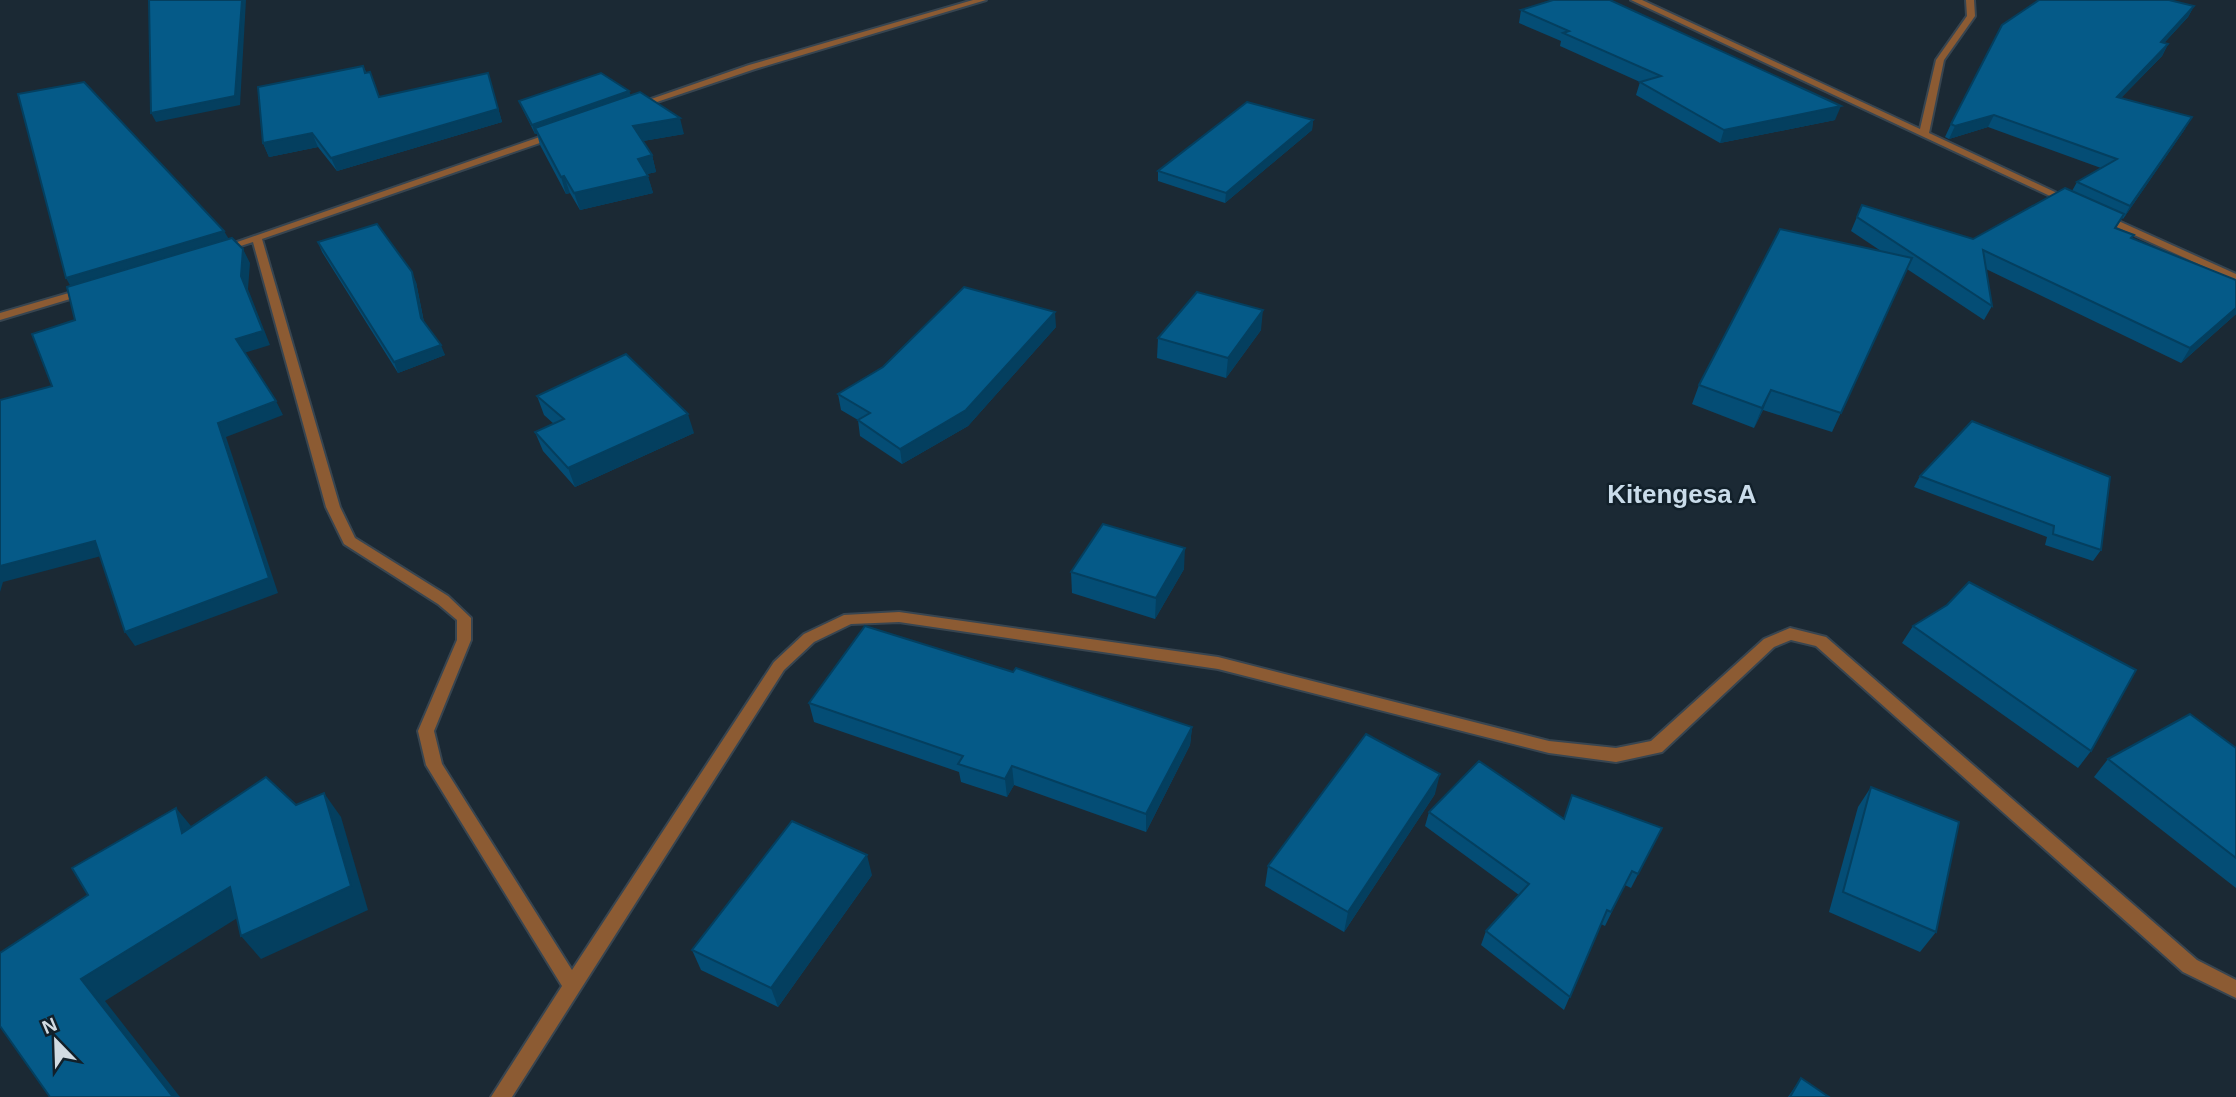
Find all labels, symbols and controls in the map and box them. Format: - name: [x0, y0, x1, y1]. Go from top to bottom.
- district label: Kitengesa A: [1607, 479, 1757, 509]
- north arrow: [21, 1006, 91, 1076]
- text: N: [39, 1013, 60, 1038]

